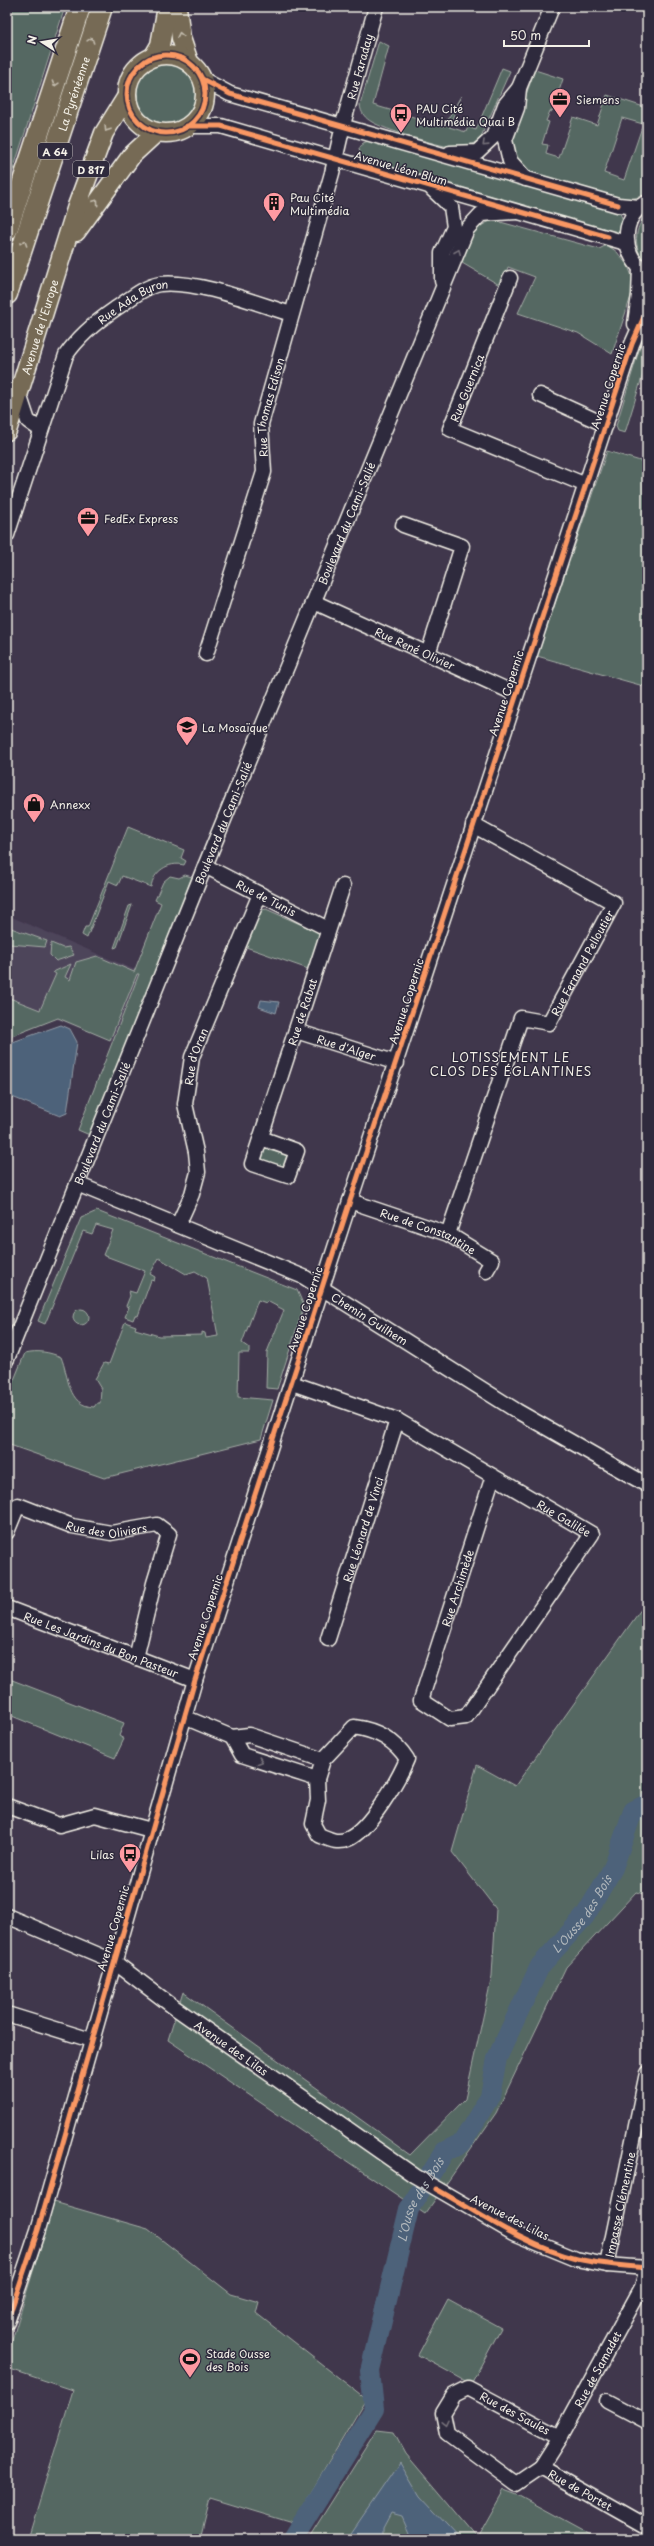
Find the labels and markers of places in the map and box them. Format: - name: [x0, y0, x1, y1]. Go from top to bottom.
- office icon: Siemens: [547, 86, 573, 119]
- place label: Siemens: [576, 91, 619, 108]
- place label: PAU Cité Multimédia Quai B: [416, 100, 515, 130]
- bus stop icon: PAU Cité Multimédia Quai B: [388, 101, 414, 134]
- place label: Pau Cité Multimédia: [290, 189, 349, 219]
- building icon: Pau Cité Multimédia: [261, 190, 287, 223]
- office icon: FedEx Express: [75, 505, 101, 538]
- place label: FedEx Express: [104, 510, 178, 527]
- school or university icon: La Mosaïque: [174, 714, 200, 747]
- place label: La Mosaïque: [202, 719, 268, 736]
- shop icon: Annexx: [21, 791, 47, 824]
- place label: Annexx: [50, 796, 90, 813]
- bus stop icon: Lilas: [117, 1841, 143, 1874]
- place label: Lilas: [90, 1846, 114, 1863]
- place label: Stade Ousse des Bois: [206, 2345, 270, 2375]
- sports icon: Stade Ousse des Bois: [177, 2346, 203, 2379]

